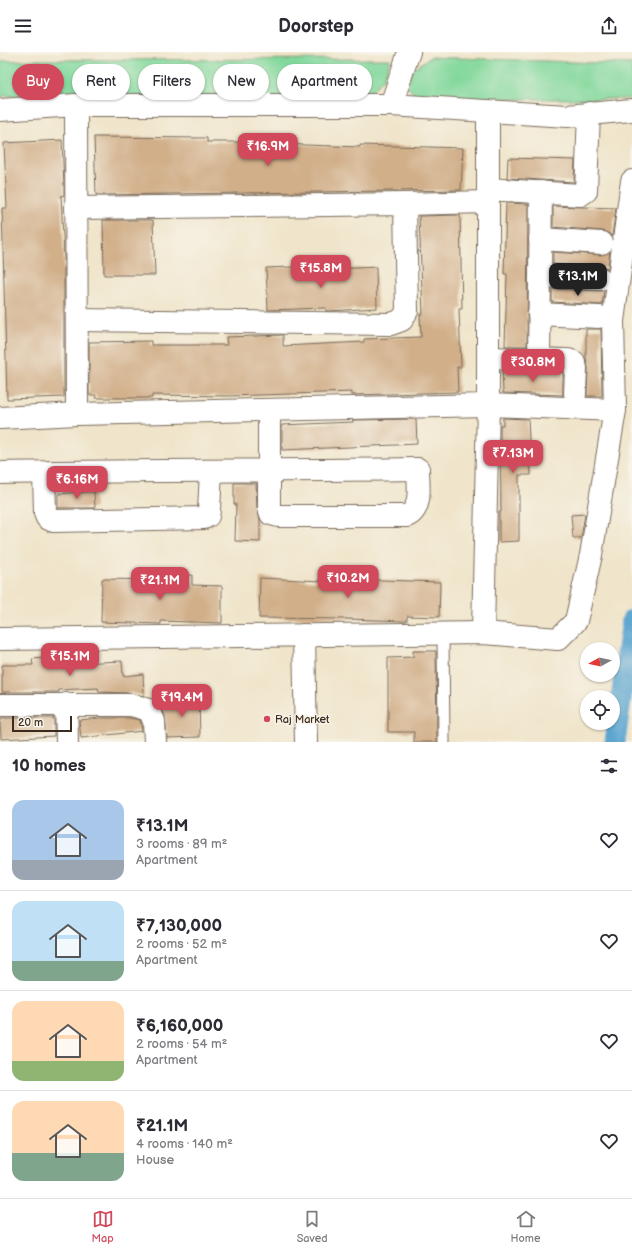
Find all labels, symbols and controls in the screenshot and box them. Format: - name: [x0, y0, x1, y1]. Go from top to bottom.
- icon: menu: [12, 15, 34, 37]
- icon: share: [598, 15, 620, 37]
- text: Doorstep: [278, 16, 354, 37]
- chip: Buy: [12, 64, 64, 100]
- chip: Rent: [72, 64, 130, 100]
- chip: Filters: [138, 64, 205, 100]
- chip: New: [213, 64, 269, 100]
- chip: Apartment: [277, 64, 372, 100]
- pin: ₹16.9M: [235, 133, 301, 167]
- text: ₹16.9M: [247, 138, 289, 154]
- pin: ₹15.8M: [288, 255, 354, 289]
- text: ₹15.8M: [300, 260, 342, 276]
- pin: ₹13.1M: [545, 263, 611, 297]
- text: ₹13.1M: [558, 268, 598, 284]
- pin: ₹30.8M: [500, 349, 566, 383]
- text: ₹30.8M: [510, 354, 556, 370]
- pin: ₹7.13M: [480, 440, 546, 474]
- text: ₹7.13M: [492, 445, 534, 461]
- pin: ₹6.16M: [44, 466, 110, 500]
- text: ₹6.16M: [56, 471, 98, 487]
- pin: ₹10.2M: [315, 565, 381, 599]
- pin: ₹21.1M: [127, 567, 193, 601]
- text: ₹10.2M: [327, 570, 369, 586]
- text: ₹21.1M: [140, 572, 180, 588]
- north arrow: [580, 642, 620, 682]
- map controls: [580, 642, 620, 730]
- pin: ₹15.1M: [37, 643, 103, 677]
- text: ₹15.1M: [50, 648, 90, 664]
- pin: ₹19.4M: [149, 684, 215, 718]
- text: ₹19.4M: [161, 689, 203, 705]
- button: locate: [580, 690, 620, 730]
- place label: Raj Market: [275, 713, 330, 726]
- scale bar: [12, 714, 72, 733]
- marker: Raj Market: [262, 714, 272, 724]
- text: 20 m: [18, 716, 43, 729]
- icon: filters: [598, 755, 620, 777]
- text: 10 homes: [12, 756, 86, 776]
- icon: home: [44, 816, 92, 864]
- text: ₹13.1M: [136, 816, 188, 836]
- icon: heart: [598, 829, 620, 851]
- text: 3 rooms · 89 m²: [136, 836, 227, 852]
- text: Apartment: [136, 852, 197, 868]
- text: ₹7,130,000: [136, 916, 222, 936]
- icon: home: [44, 917, 92, 965]
- icon: heart: [598, 930, 620, 952]
- text: 2 rooms · 52 m²: [136, 936, 227, 952]
- text: Apartment: [136, 952, 197, 968]
- text: ₹6,160,000: [136, 1016, 223, 1036]
- icon: home: [44, 1017, 92, 1065]
- icon: heart: [598, 1030, 620, 1052]
- text: 2 rooms · 54 m²: [136, 1036, 227, 1052]
- text: Apartment: [136, 1052, 197, 1068]
- text: ₹21.1M: [136, 1116, 188, 1136]
- icon: home: [44, 1117, 92, 1165]
- icon: heart: [598, 1130, 620, 1152]
- text: 4 rooms · 140 m²: [136, 1136, 233, 1152]
- text: House: [136, 1152, 174, 1168]
- tab: Map: [92, 1208, 114, 1245]
- tab: Saved: [297, 1208, 328, 1245]
- tab: Home: [511, 1208, 540, 1245]

